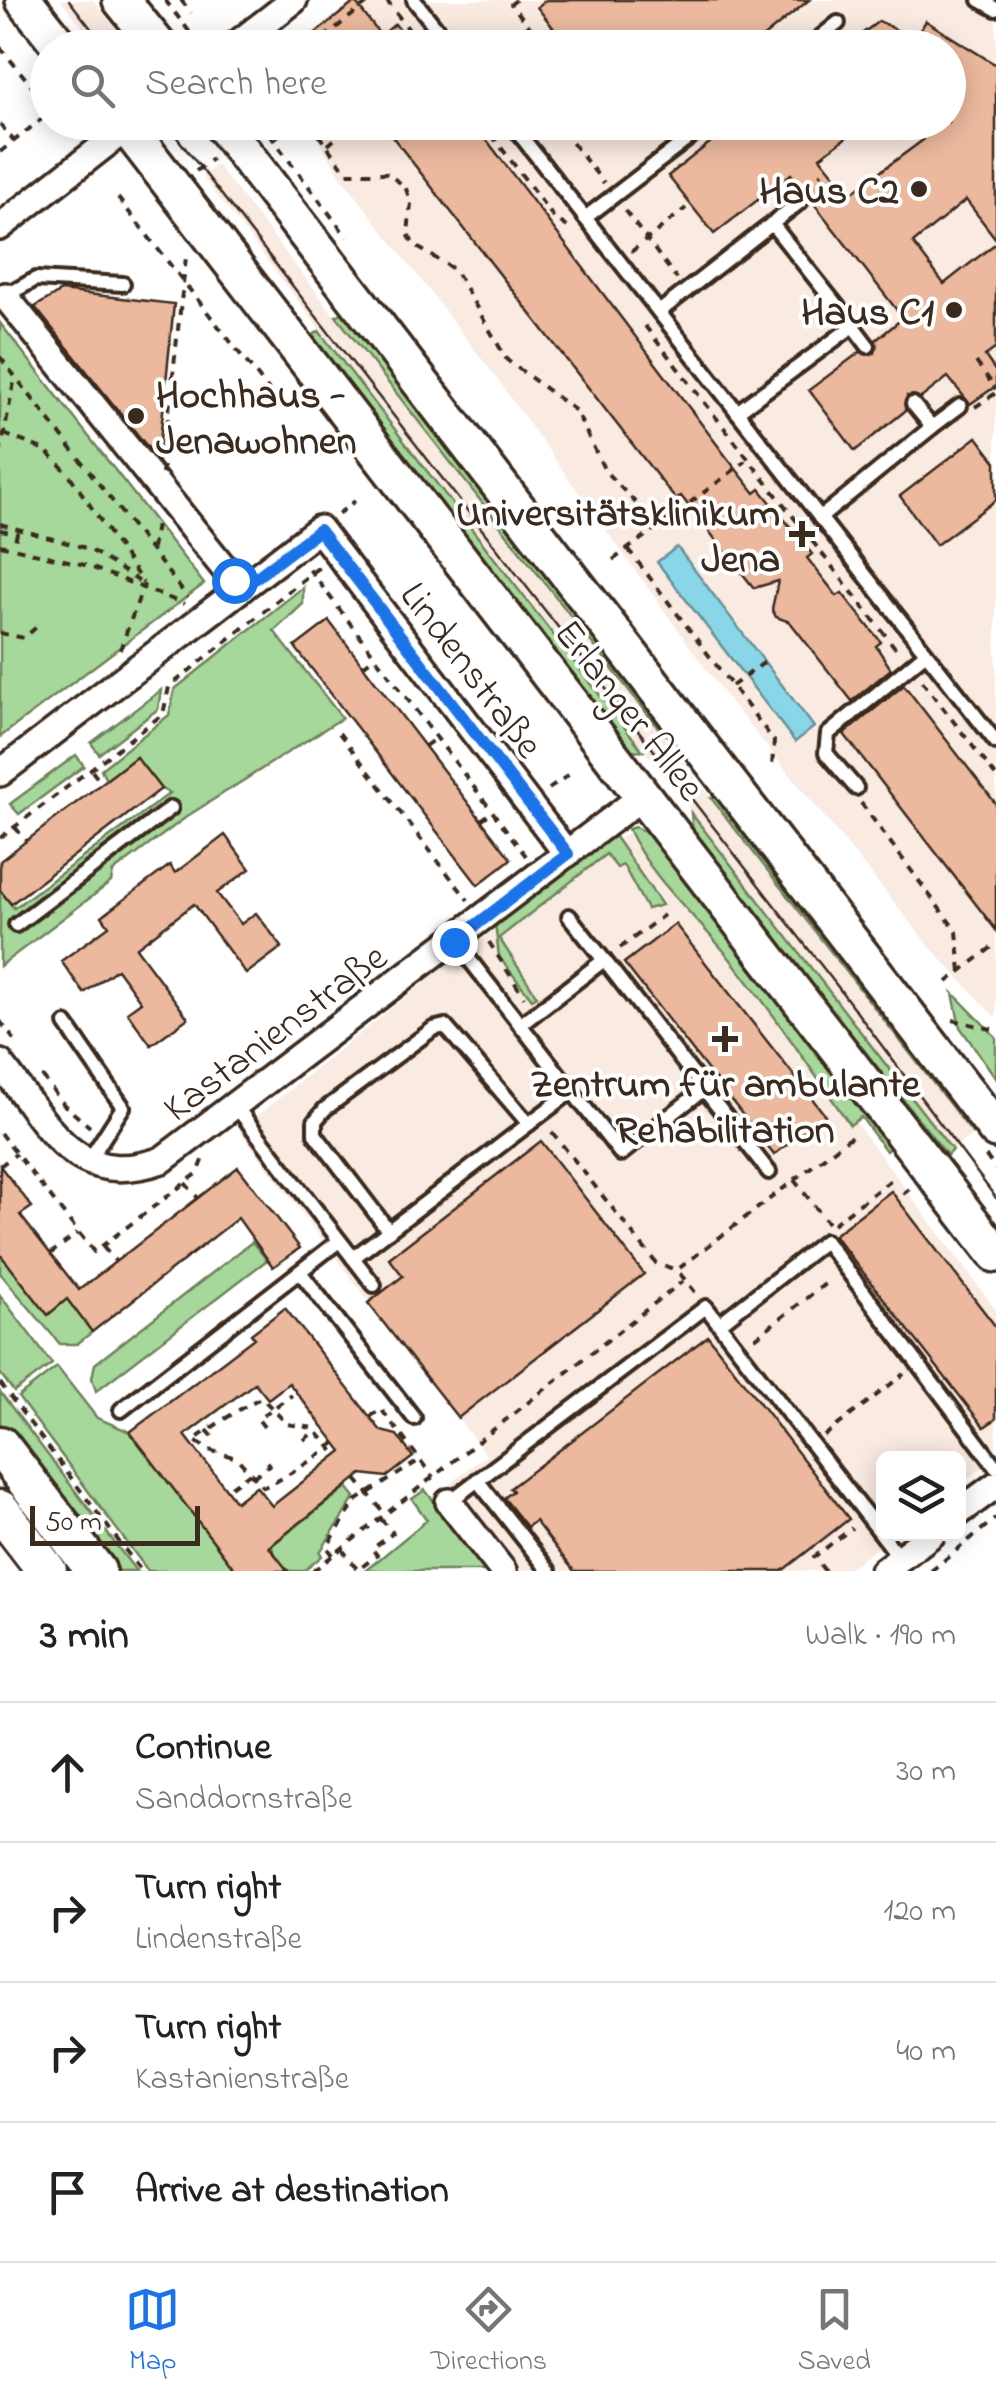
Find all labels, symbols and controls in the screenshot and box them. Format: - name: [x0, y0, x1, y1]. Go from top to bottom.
- search box: [30, 30, 966, 140]
- text: Search here: [145, 57, 327, 113]
- icon: search: [65, 58, 120, 113]
- place label: Haus C2: [759, 164, 899, 223]
- marker: Haus C2: [908, 178, 930, 200]
- place label: Haus C1: [801, 285, 934, 344]
- marker: Haus C1: [943, 299, 965, 321]
- place label: Hochhaus - Jenawohnen: [156, 368, 357, 473]
- marker: Hochhaus - Jenawohnen: [125, 405, 147, 427]
- place label: Universitätsklinikum Jena: [456, 486, 780, 591]
- marker: Universitätsklinikum Jena: [789, 521, 815, 547]
- route start: [212, 558, 258, 604]
- street label: Lindenstraße: [383, 571, 556, 773]
- street label: Erlanger Allee: [537, 608, 718, 815]
- route end: [432, 920, 478, 966]
- street label: Kastanienstraße: [152, 930, 401, 1139]
- marker: Zentrum für ambulante Rehabilitation: [712, 1026, 738, 1052]
- place label: Zentrum für ambulante Rehabilitation: [530, 1057, 921, 1162]
- map controls: [876, 1451, 966, 1541]
- button: layers: [876, 1451, 966, 1541]
- scale bar: [30, 1501, 200, 1546]
- text: 50 m: [45, 1503, 102, 1544]
- text: 3 min: [40, 1606, 129, 1667]
- text: Walk · 190 m: [805, 1613, 956, 1660]
- text: Continue: [135, 1721, 271, 1777]
- icon: ahead: [40, 1745, 95, 1800]
- text: 30 m: [896, 1749, 956, 1796]
- text: Sanddornstraße: [135, 1777, 352, 1824]
- text: Turn right: [135, 1861, 281, 1917]
- icon: right: [40, 1885, 95, 1940]
- text: 120 m: [883, 1889, 956, 1936]
- text: Lindenstraße: [135, 1917, 302, 1964]
- text: Turn right: [135, 2001, 281, 2057]
- icon: right: [40, 2025, 95, 2080]
- text: 40 m: [896, 2029, 956, 2076]
- text: Kastanienstraße: [135, 2057, 349, 2104]
- text: Arrive at destination: [135, 2164, 449, 2220]
- icon: arrive: [40, 2165, 95, 2220]
- tab: Map: [125, 2282, 180, 2383]
- tab: Directions: [431, 2282, 547, 2383]
- tab: Saved: [798, 2282, 871, 2383]

